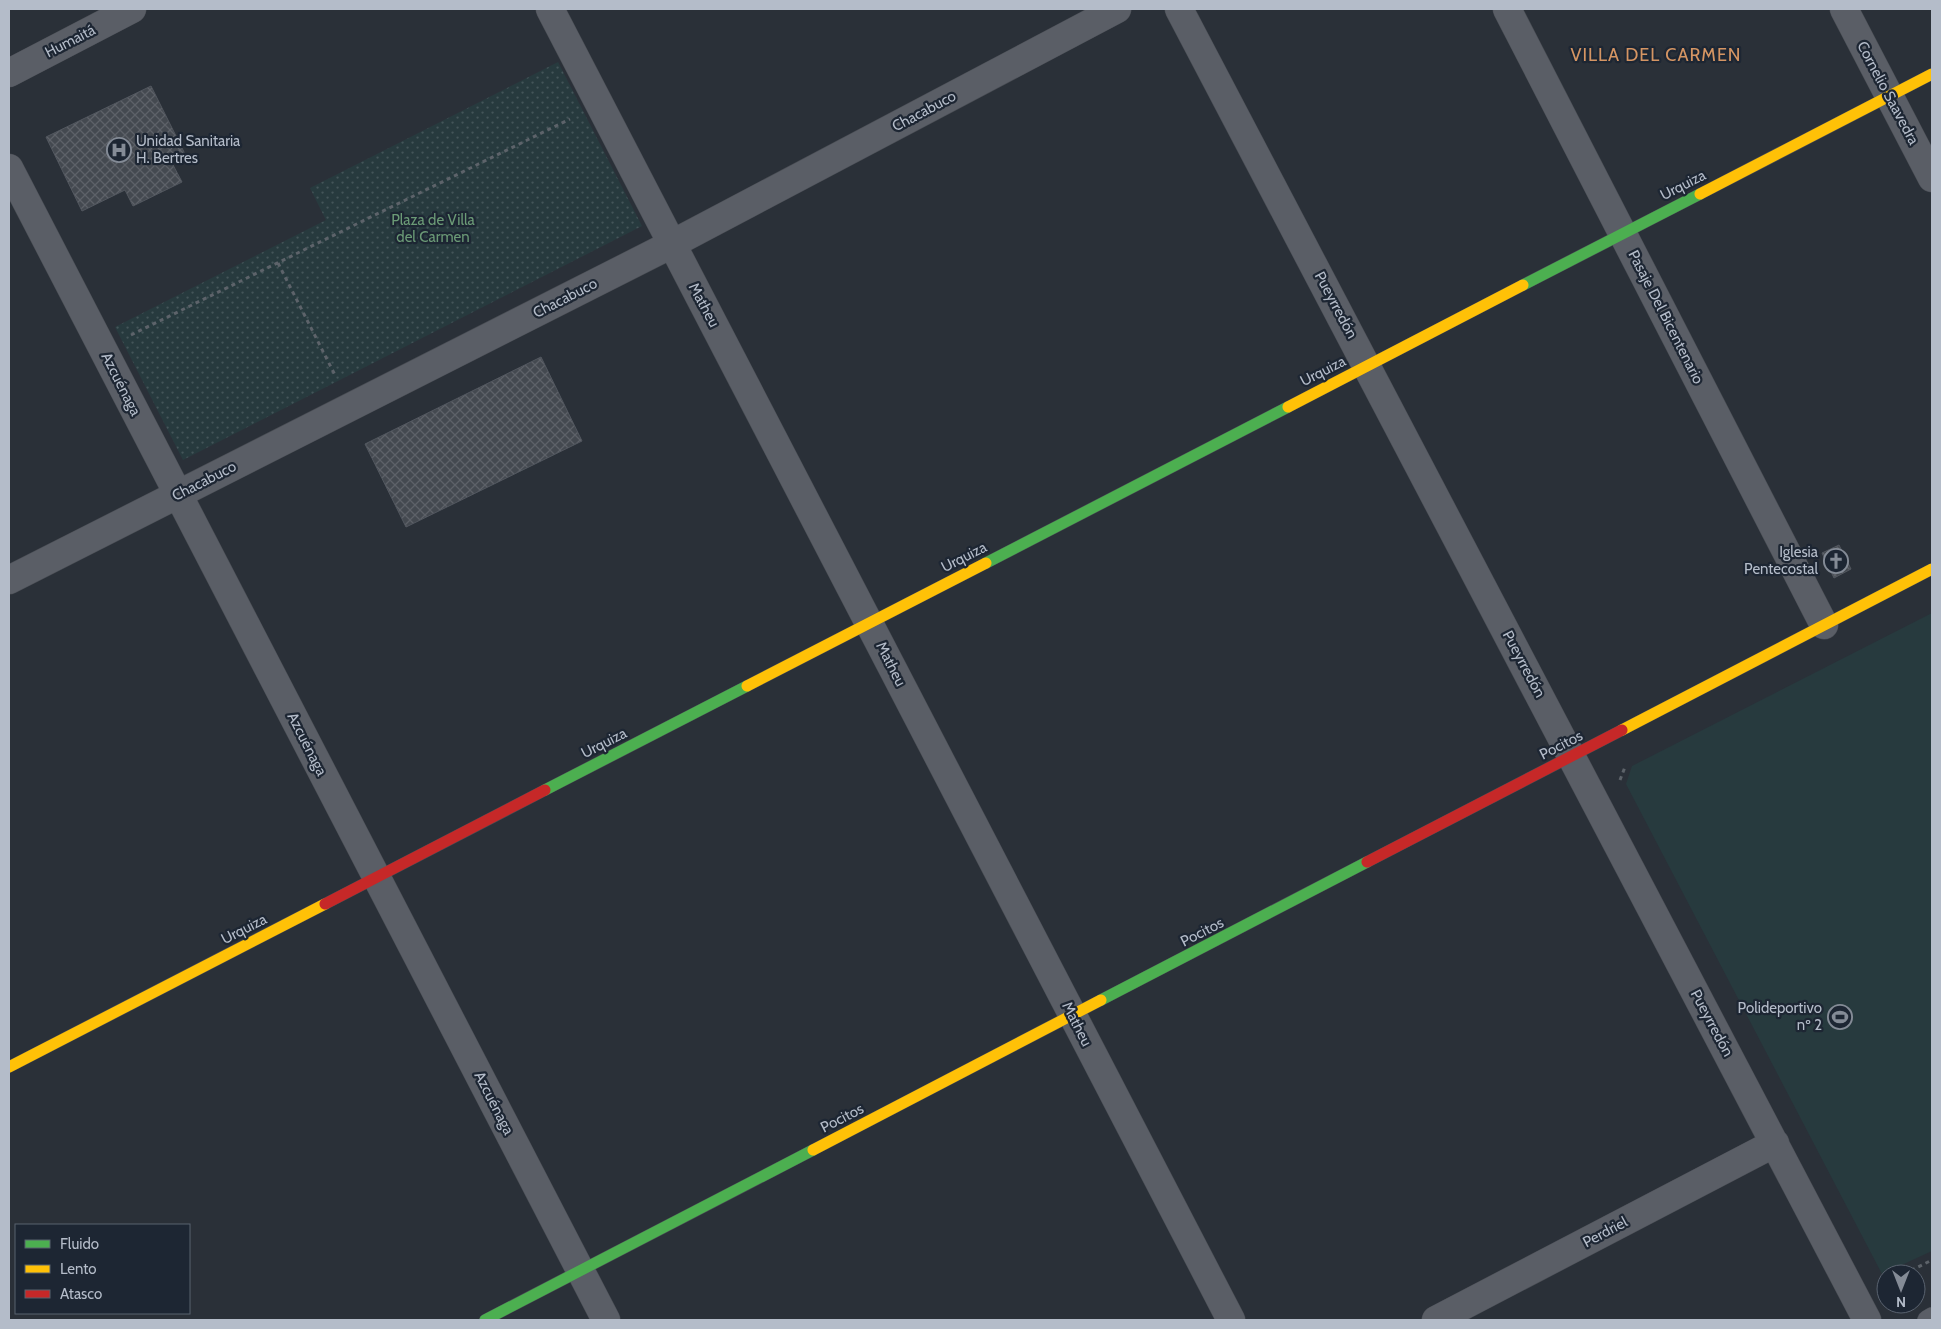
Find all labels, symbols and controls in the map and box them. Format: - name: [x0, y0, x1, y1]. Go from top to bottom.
- street label: Humaitá: [42, 20, 99, 61]
- street label: Cornelio Saavedra: [1853, 38, 1923, 148]
- district label: VILLA DEL CARMEN: [1570, 44, 1742, 66]
- street label: Chacabuco: [889, 87, 959, 135]
- place label: Unidad Sanitaria H. Bertres: [136, 132, 241, 167]
- hospital icon: Unidad Sanitaria H. Bertres: [106, 137, 132, 163]
- street label: Urquiza: [1657, 166, 1710, 204]
- park label: Plaza de Villa del Carmen: [391, 211, 476, 246]
- street label: Pasaje Del Bicentenario: [1624, 247, 1708, 387]
- street label: Pueyrredón: [1311, 268, 1361, 342]
- street label: Chacabuco: [530, 274, 600, 322]
- street label: Matheu: [685, 280, 723, 330]
- street label: Azcuénaga: [97, 349, 145, 419]
- street label: Urquiza: [1297, 352, 1350, 390]
- street label: Chacabuco: [169, 457, 239, 505]
- street label: Urquiza: [938, 538, 991, 576]
- place label: Iglesia Pentecostal: [1744, 543, 1819, 578]
- church icon: Iglesia Pentecostal: [1823, 548, 1849, 574]
- street label: Pueyrredón: [1499, 627, 1549, 701]
- street label: Matheu: [872, 639, 910, 689]
- street label: Azcuénaga: [283, 709, 331, 779]
- street label: Urquiza: [578, 724, 631, 762]
- street label: Pocitos: [1536, 727, 1586, 763]
- street label: Urquiza: [218, 910, 271, 948]
- street label: Pocitos: [1177, 914, 1227, 950]
- street label: Pueyrredón: [1687, 986, 1737, 1060]
- street label: Matheu: [1058, 999, 1096, 1049]
- place label: Polideportivo nº 2: [1738, 999, 1822, 1034]
- sports icon: Polideportivo nº 2: [1827, 1004, 1853, 1030]
- street label: Azcuénaga: [470, 1068, 518, 1138]
- street label: Pocitos: [817, 1100, 867, 1136]
- street label: Perdriel: [1580, 1213, 1631, 1251]
- legend: [15, 1224, 190, 1314]
- text: Fluido: [60, 1235, 99, 1253]
- text: Lento: [60, 1260, 97, 1278]
- north arrow: [1876, 1264, 1926, 1314]
- text: Atasco: [60, 1285, 102, 1303]
- text: N: [1896, 1293, 1906, 1311]

